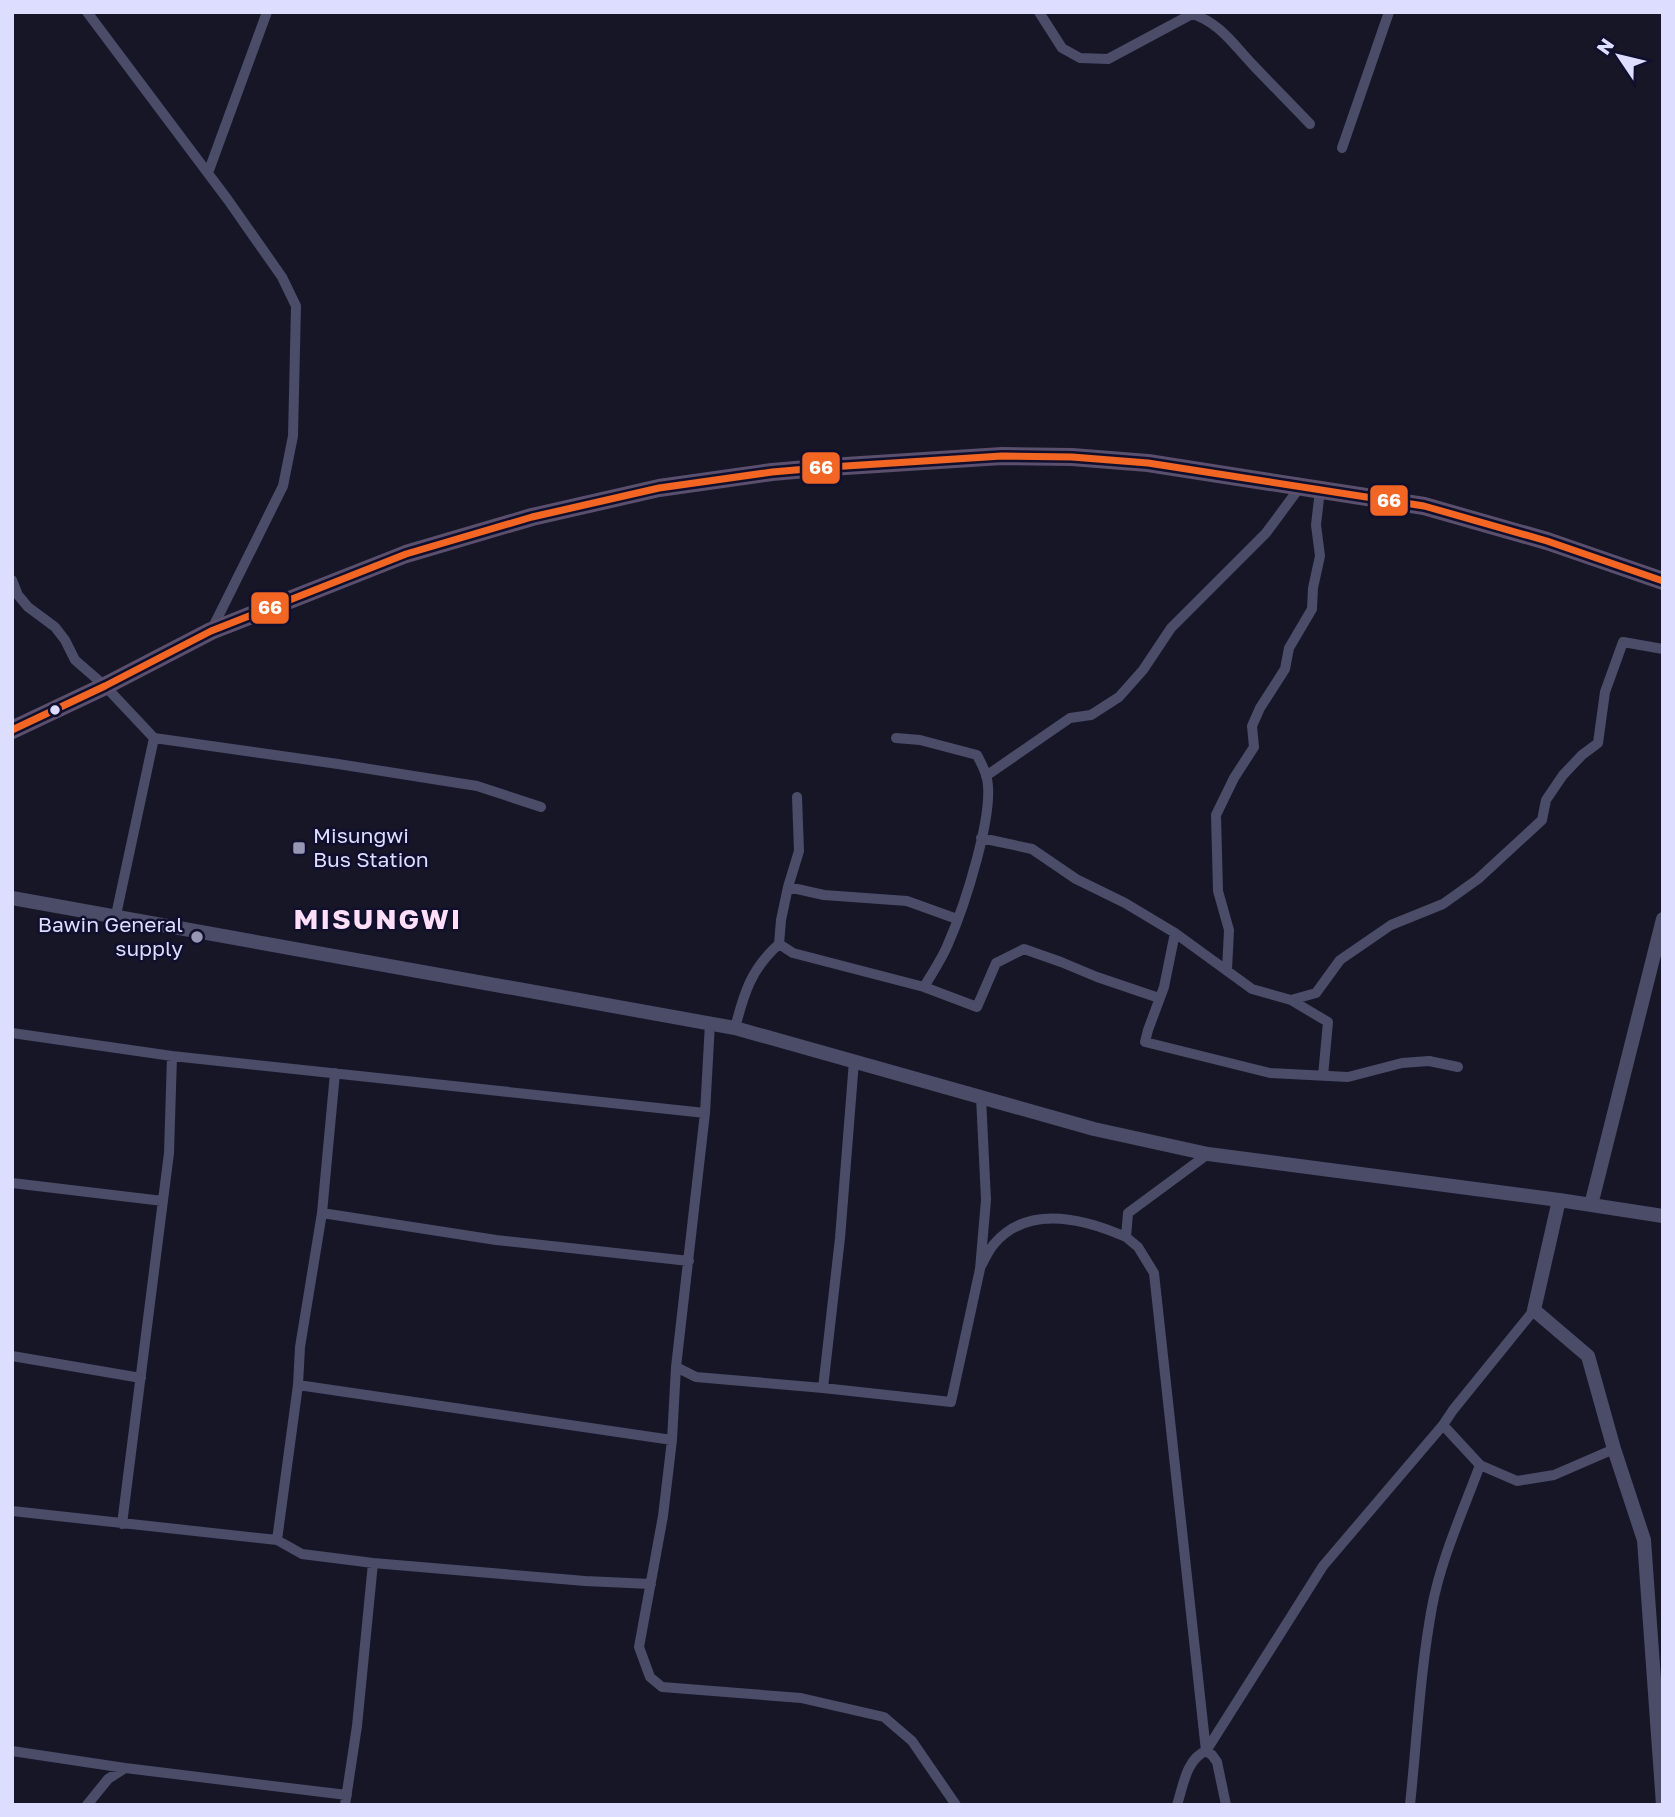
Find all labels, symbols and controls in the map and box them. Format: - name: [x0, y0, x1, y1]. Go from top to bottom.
- north arrow: [1584, 21, 1654, 91]
- text: N: [1591, 33, 1618, 58]
- line badge: 66: [801, 451, 841, 485]
- text: 66: [809, 455, 833, 478]
- line badge: 66: [1369, 484, 1409, 517]
- text: 66: [1377, 488, 1401, 511]
- line badge: 66: [250, 591, 290, 625]
- text: 66: [258, 595, 282, 618]
- unlabelled marker: [48, 703, 62, 717]
- place label: Misungwi Bus Station: [313, 822, 429, 872]
- marker: Misungwi Bus Station: [291, 840, 307, 856]
- district label: MISUNGWI: [294, 902, 462, 935]
- place label: Bawin General supply: [38, 911, 183, 961]
- marker: Bawin General supply: [189, 929, 205, 945]

